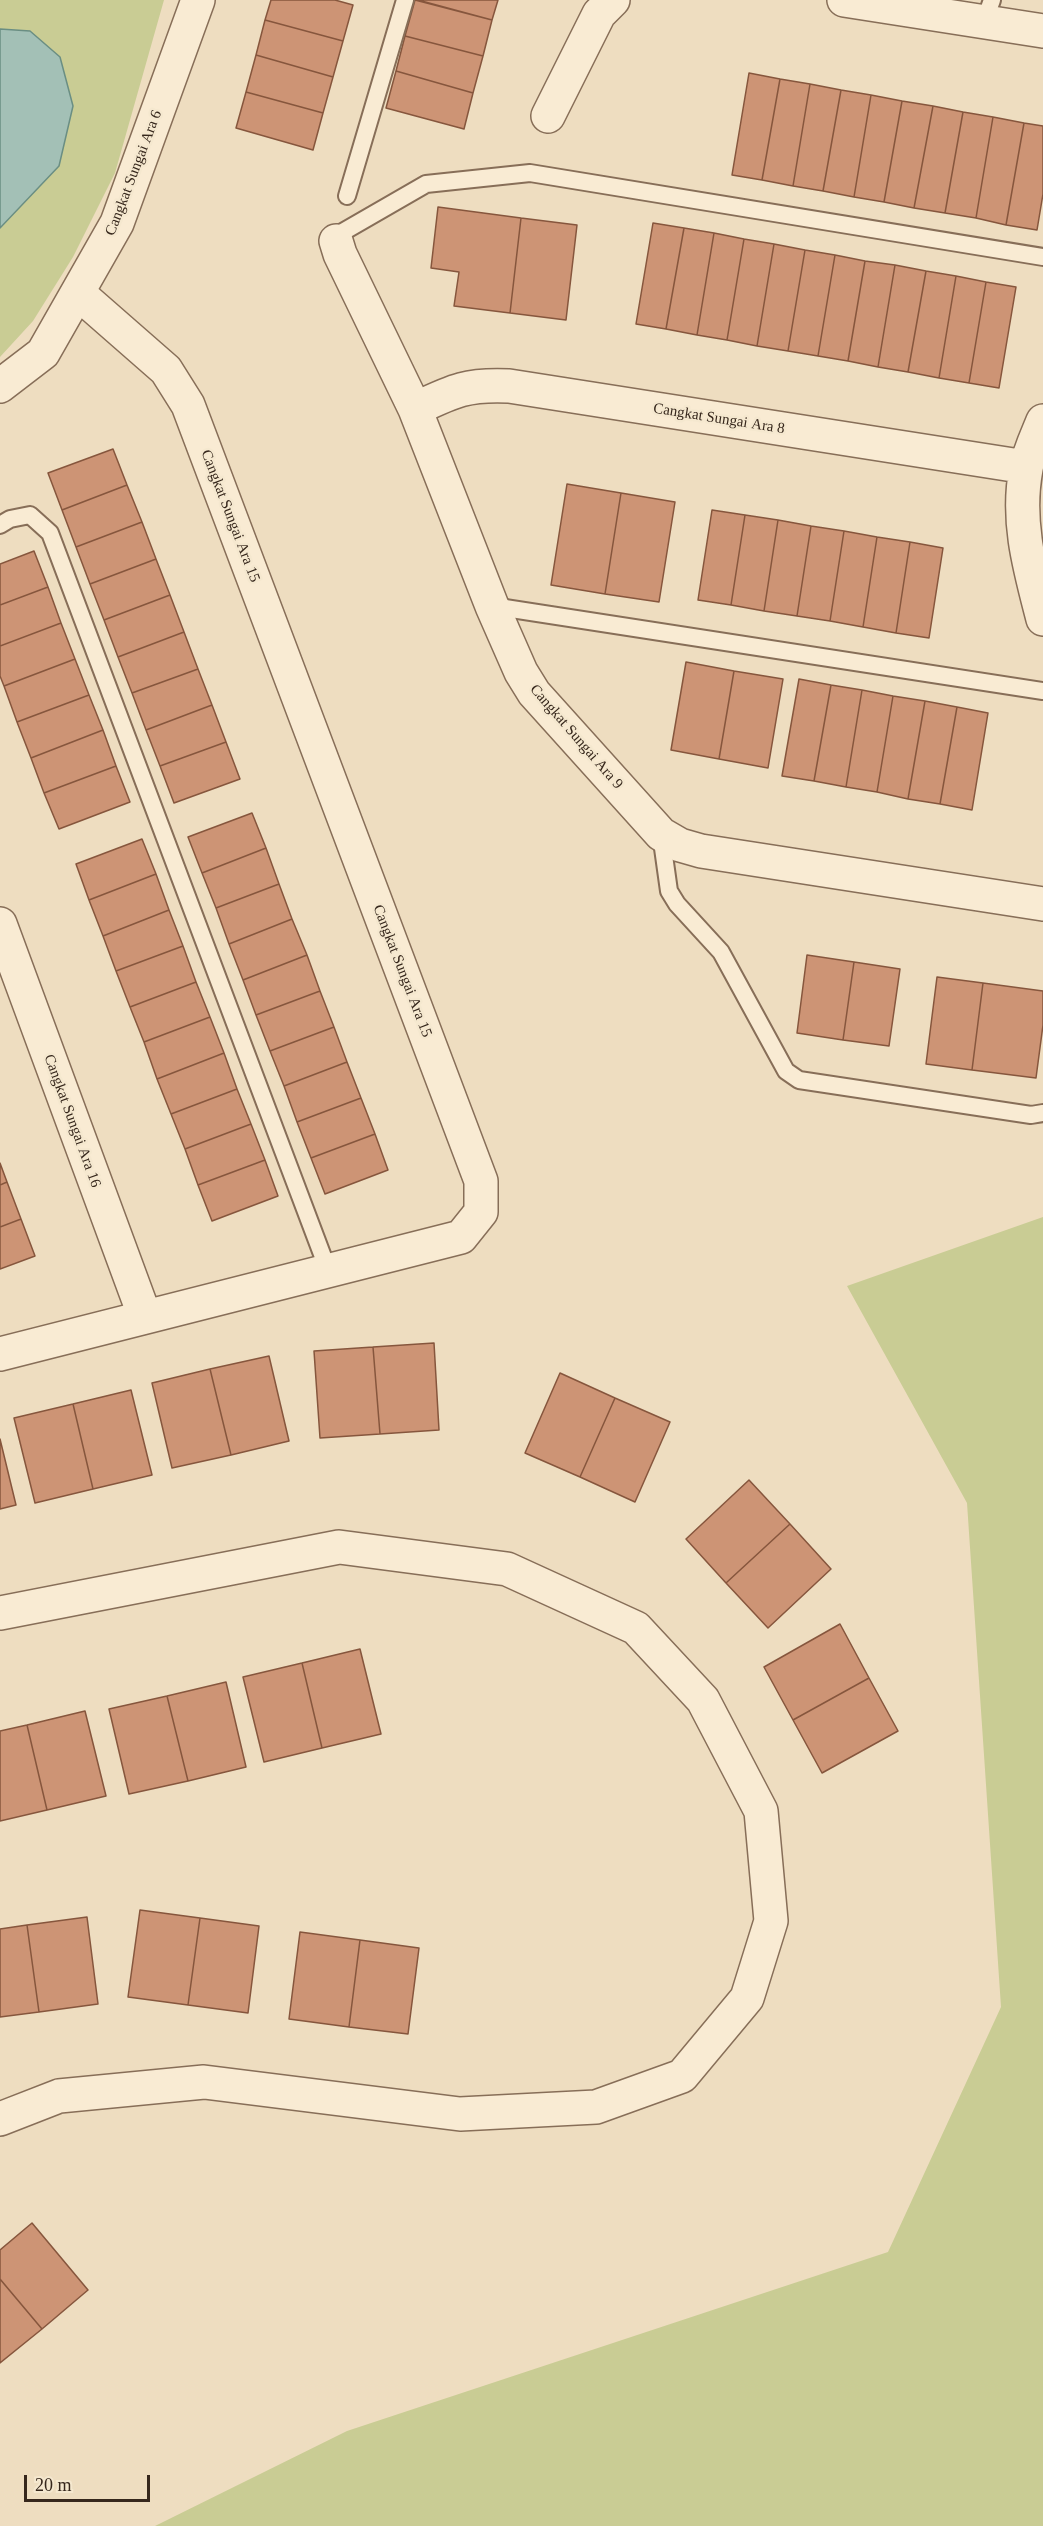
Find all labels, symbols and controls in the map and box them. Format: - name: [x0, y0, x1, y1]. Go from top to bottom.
- street label: Cangkat Sungai Ara 6: [102, 108, 166, 238]
- street label: Cangkat Sungai Ara 8: [652, 400, 786, 438]
- street label: Cangkat Sungai Ara 15: [196, 447, 264, 585]
- street label: Cangkat Sungai Ara 9: [526, 681, 626, 793]
- street label: Cangkat Sungai Ara 15: [368, 902, 436, 1040]
- street label: Cangkat Sungai Ara 16: [40, 1052, 104, 1190]
- scale bar: [27, 2463, 153, 2501]
- text: 20 m: [35, 2475, 72, 2495]

